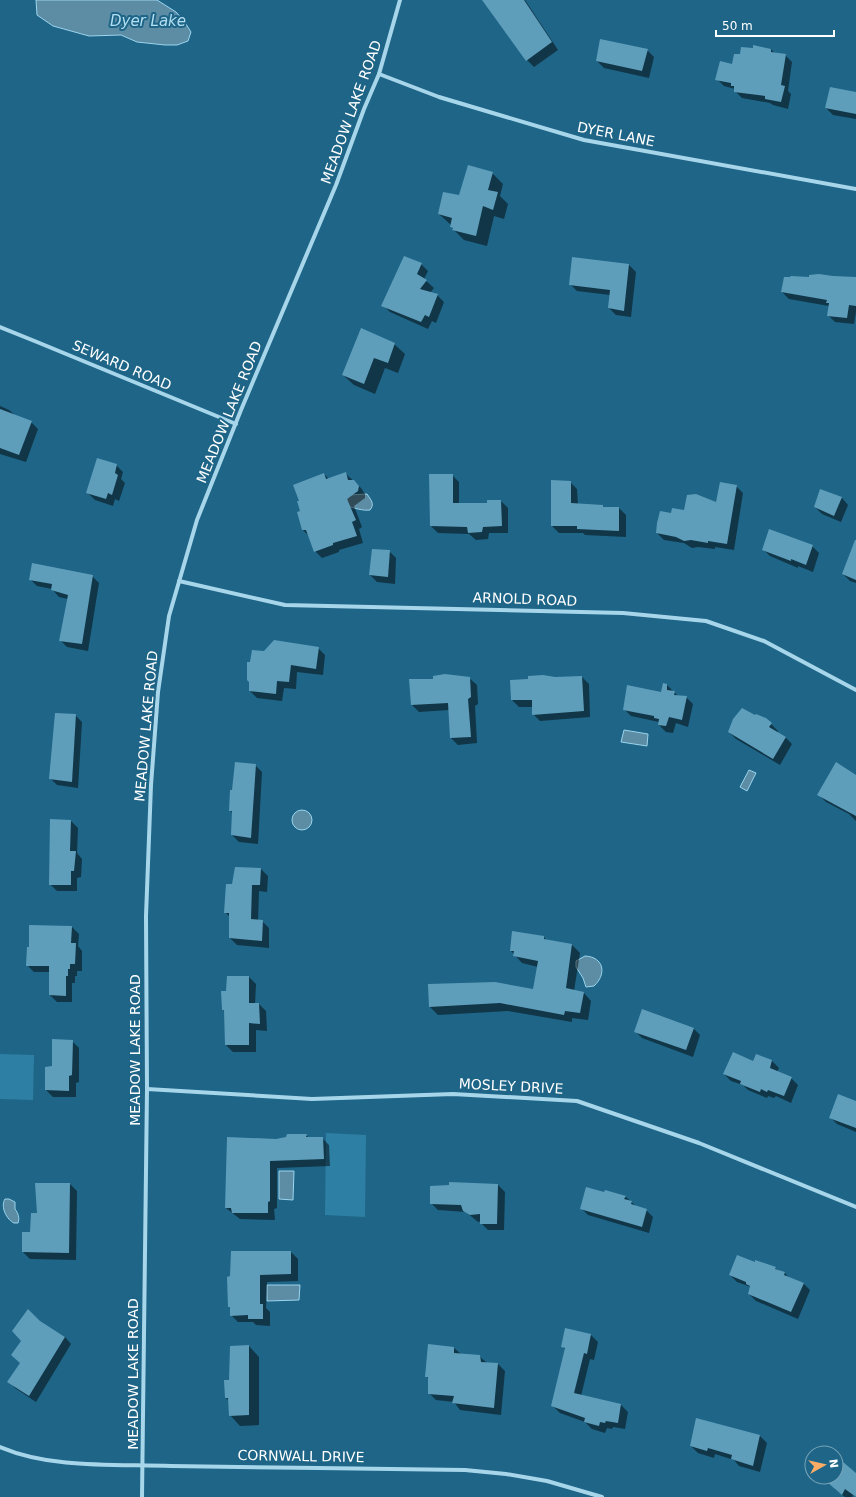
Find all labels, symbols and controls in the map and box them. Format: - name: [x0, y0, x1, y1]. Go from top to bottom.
- water label: Dyer Lake: [110, 12, 186, 30]
- scale bar: [716, 12, 834, 38]
- text: 50 m: [722, 19, 753, 33]
- street label: MEADOW LAKE ROAD: [318, 38, 384, 186]
- street label: DYER LANE: [576, 119, 656, 149]
- street label: SEWARD ROAD: [70, 337, 174, 393]
- street label: MEADOW LAKE ROAD: [193, 339, 265, 485]
- street label: ARNOLD ROAD: [472, 589, 578, 609]
- street label: MEADOW LAKE ROAD: [131, 650, 161, 802]
- street label: MEADOW LAKE ROAD: [127, 974, 143, 1126]
- street label: MOSLEY DRIVE: [458, 1075, 564, 1097]
- street label: MEADOW LAKE ROAD: [125, 1298, 141, 1450]
- north arrow: [804, 1445, 844, 1485]
- street label: CORNWALL DRIVE: [237, 1447, 365, 1465]
- text: N: [826, 1458, 840, 1469]

